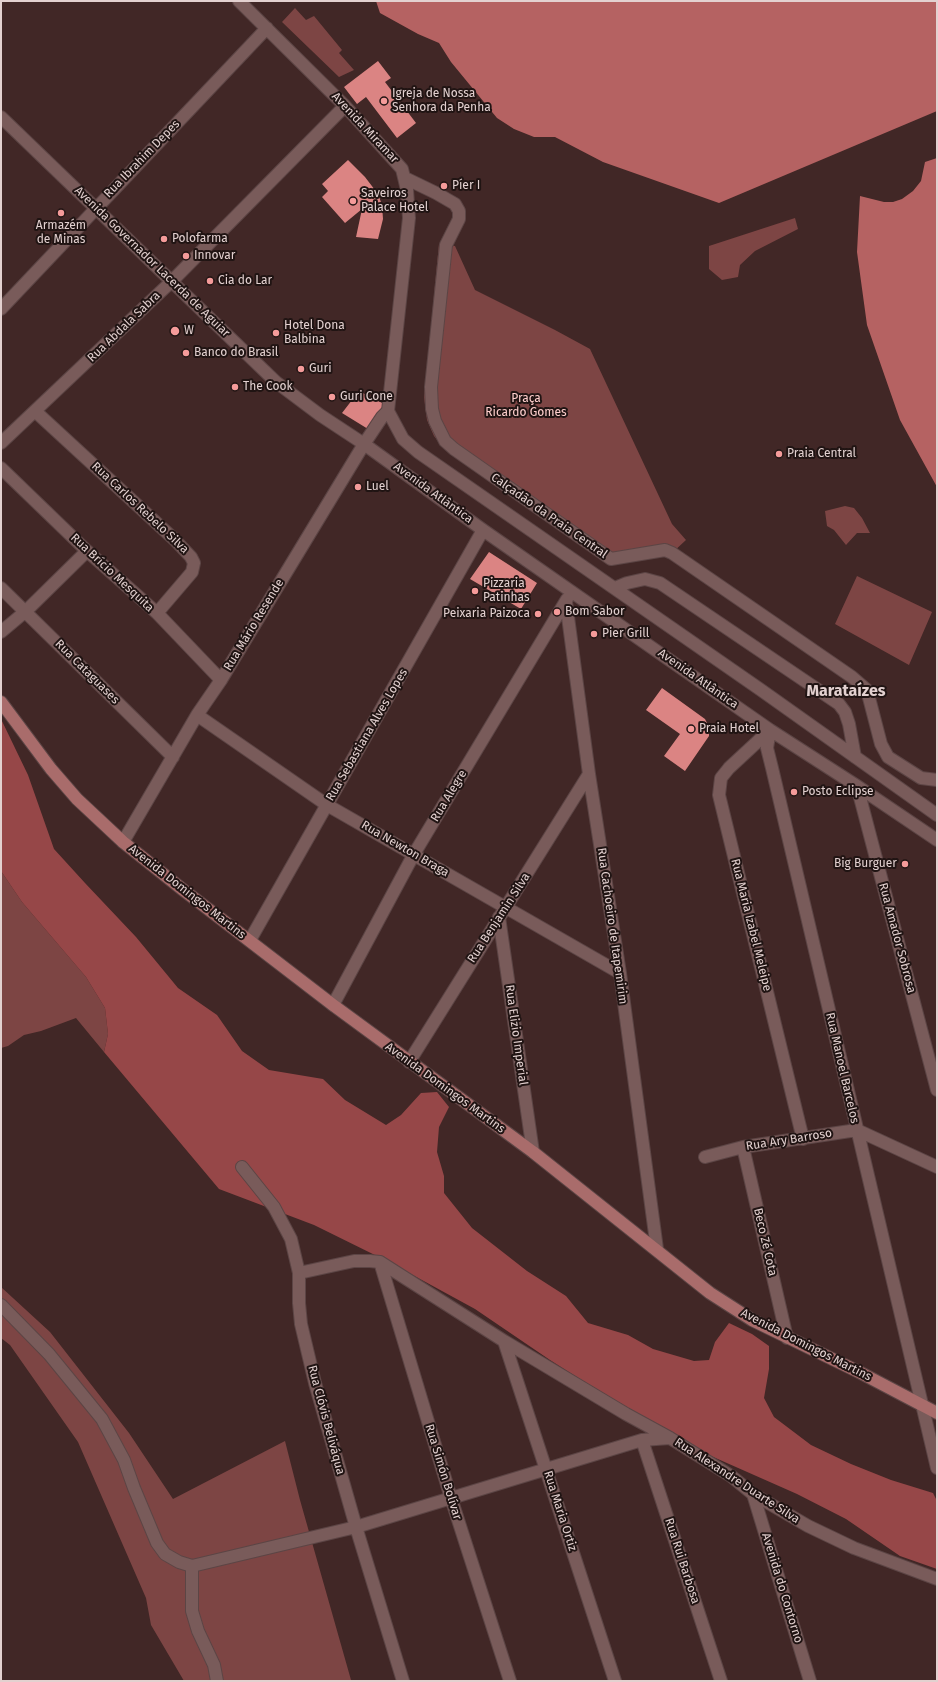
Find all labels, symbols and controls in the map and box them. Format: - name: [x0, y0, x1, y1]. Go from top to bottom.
- place label: Igreja de Nossa Senhora da Penha: [392, 87, 491, 115]
- street label: Avenida Miramar: [329, 90, 401, 166]
- marker: Igreja de Nossa Senhora da Penha: [379, 96, 389, 106]
- street label: Rua Ibrahim Depes: [101, 117, 183, 201]
- place label: Píer I: [452, 179, 480, 193]
- marker: Píer I: [439, 181, 449, 191]
- street label: Avenida Governador Lacerda de Aguiar: [71, 184, 233, 340]
- place label: Saveiros Palace Hotel: [361, 187, 428, 215]
- marker: Saveiros Palace Hotel: [348, 196, 358, 206]
- marker: Armazém de Minas: [56, 208, 66, 218]
- place label: Armazém de Minas: [36, 219, 86, 247]
- place label: Polofarma: [172, 232, 228, 246]
- marker: Polofarma: [159, 234, 169, 244]
- place label: Innovar: [194, 249, 235, 263]
- marker: Innovar: [181, 251, 191, 261]
- place label: Cia do Lar: [218, 274, 272, 288]
- marker: Cia do Lar: [205, 276, 215, 286]
- street label: Rua Abdala Sabra: [85, 289, 163, 365]
- place label: Hotel Dona Balbina: [284, 319, 345, 347]
- place label: W: [184, 324, 194, 338]
- marker: W: [169, 325, 181, 337]
- marker: Hotel Dona Balbina: [271, 328, 281, 338]
- place label: Banco do Brasil: [194, 346, 278, 360]
- marker: Banco do Brasil: [181, 348, 191, 358]
- place label: Guri: [309, 362, 332, 376]
- marker: Guri: [296, 364, 306, 374]
- place label: The Cook: [243, 380, 293, 394]
- marker: The Cook: [230, 382, 240, 392]
- place label: Guri Cone: [340, 390, 393, 404]
- marker: Guri Cone: [327, 392, 337, 402]
- park label: Praça Ricardo Gomes: [485, 392, 567, 420]
- place label: Praia Central: [787, 447, 856, 461]
- marker: Praia Central: [774, 449, 784, 459]
- street label: Rua Carlos Rebelo Silva: [88, 459, 192, 557]
- street label: Avenida Atlântica: [391, 459, 475, 527]
- street label: Calçadão da Praia Central: [488, 470, 610, 562]
- place label: Luel: [366, 480, 389, 494]
- marker: Luel: [353, 482, 363, 492]
- street label: Rua Brício Mesquita: [67, 531, 157, 615]
- street label: Rua Mário Resende: [221, 576, 287, 674]
- place label: Pizzaria Patinhas: [483, 577, 530, 605]
- marker: Pizzaria Patinhas: [470, 586, 480, 596]
- place label: Bom Sabor: [565, 605, 625, 619]
- place label: Peixaria Paizoca: [443, 607, 530, 621]
- marker: Bom Sabor: [552, 607, 562, 617]
- marker: Peixaria Paizoca: [533, 609, 543, 619]
- place label: Pier Grill: [602, 627, 649, 641]
- marker: Pier Grill: [589, 629, 599, 639]
- street label: Rua Cataguases: [52, 637, 122, 707]
- street label: Avenida Atlântica: [655, 646, 741, 712]
- street label: Rua Sebastiana Alves Lopes: [323, 666, 411, 804]
- district label: Marataízes: [807, 682, 885, 702]
- place label: Praia Hotel: [699, 722, 759, 736]
- marker: Praia Hotel: [686, 724, 696, 734]
- street label: Rua Alegre: [428, 767, 470, 825]
- place label: Posto Eclipse: [802, 785, 874, 799]
- marker: Posto Eclipse: [789, 787, 799, 797]
- street label: Rua Newton Braga: [358, 818, 452, 880]
- street label: Avenida Domingos Martins: [126, 842, 248, 942]
- street label: Rua Cachoeiro de Itapemirim: [594, 847, 630, 1005]
- street label: Rua Maria Izabel Meleipe: [728, 857, 774, 993]
- place label: Big Burguer: [834, 857, 897, 871]
- marker: Big Burguer: [900, 859, 910, 869]
- street label: Rua Benjamin Silva: [465, 870, 533, 966]
- street label: Rua Amador Sobrosa: [875, 881, 919, 995]
- street label: Rua Elizio Imperial: [502, 984, 530, 1086]
- street label: Rua Manoel Barcelos: [822, 1011, 862, 1125]
- street label: Avenida Domingos Martins: [382, 1040, 508, 1136]
- street label: Rua Ary Barroso: [745, 1126, 833, 1154]
- street label: Beco Zé Cota: [750, 1207, 780, 1277]
- street label: Avenida Domingos Martins: [738, 1306, 874, 1384]
- street label: Rua Clóvis Beliváqua: [304, 1364, 348, 1476]
- street label: Rua Simón Bolívar: [422, 1422, 464, 1522]
- street label: Rua Alexandre Duarte Silva: [672, 1435, 802, 1527]
- street label: Rua Maria Ortiz: [540, 1469, 580, 1553]
- street label: Rua Rui Barbosa: [661, 1516, 703, 1606]
- street label: Avenida do Contorno: [758, 1531, 806, 1645]

